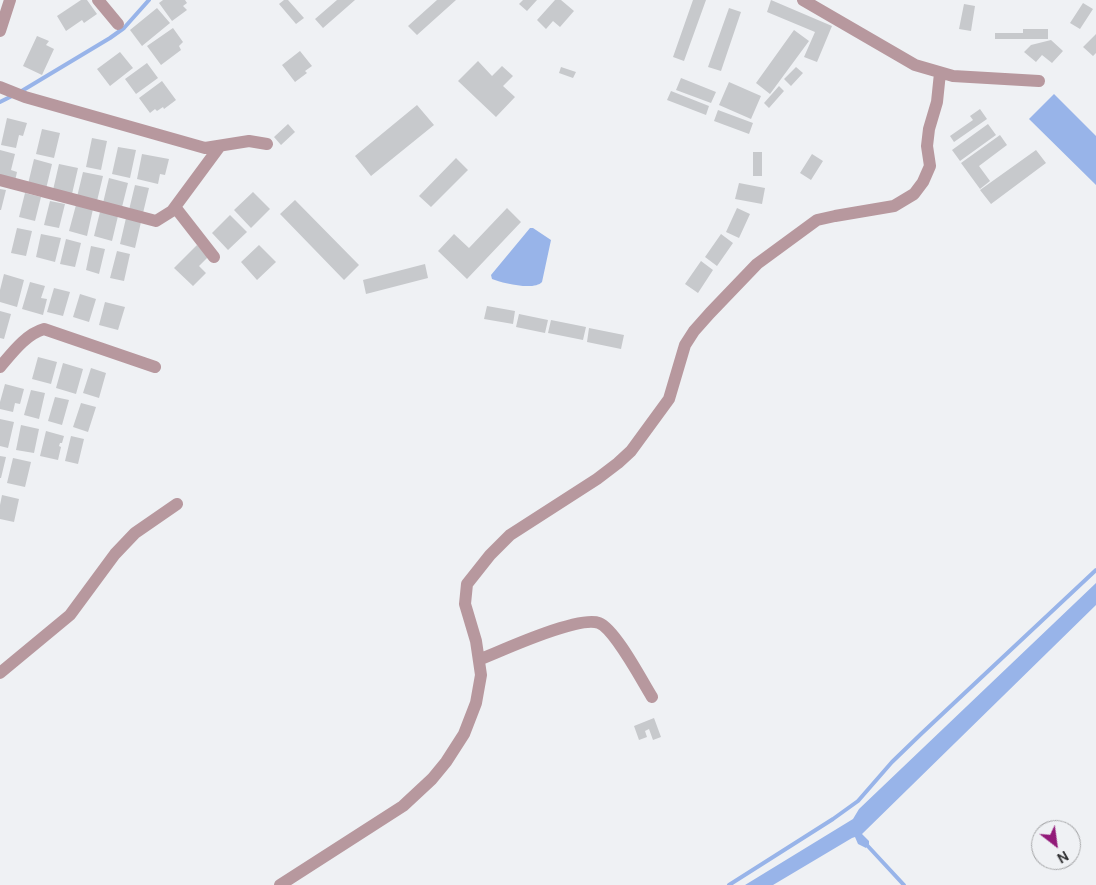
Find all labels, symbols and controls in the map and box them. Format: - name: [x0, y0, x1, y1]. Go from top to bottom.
- north arrow: [1031, 820, 1081, 870]
- text: N: [1054, 847, 1072, 867]

